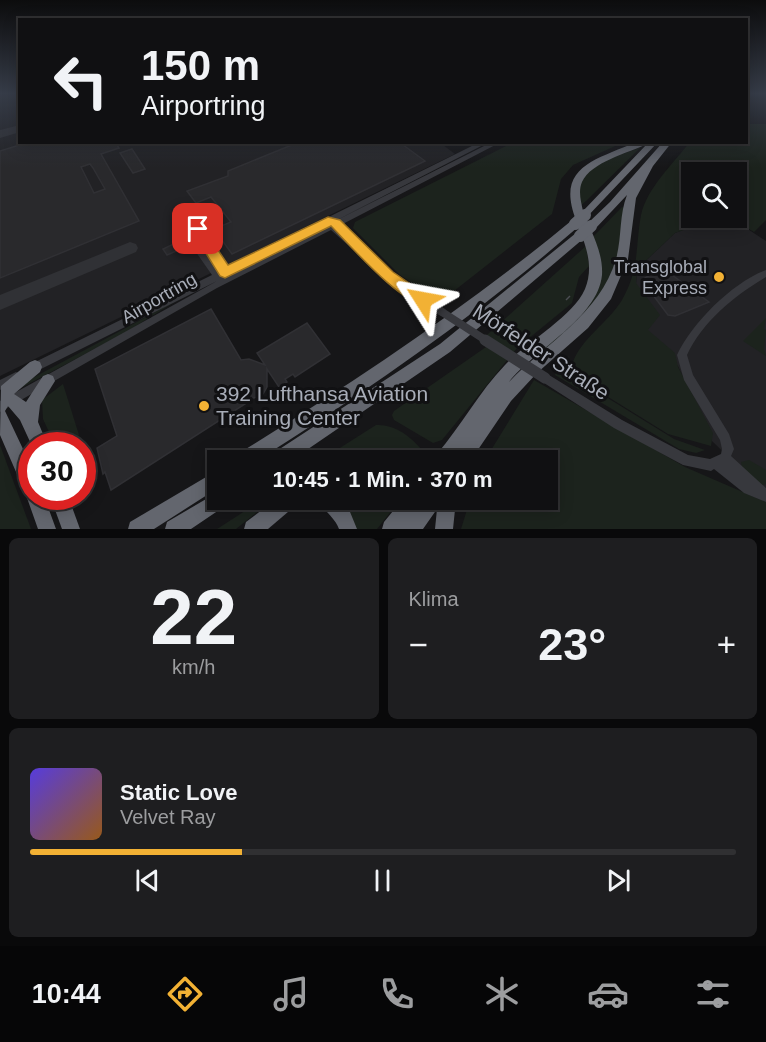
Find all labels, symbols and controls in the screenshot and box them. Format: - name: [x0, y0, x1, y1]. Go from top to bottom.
- icon: left: [42, 42, 120, 120]
- text: 150 m: [141, 42, 260, 89]
- text: Airportring: [141, 91, 266, 121]
- map controls: [681, 162, 747, 228]
- button: search: [681, 162, 747, 228]
- pin: [172, 203, 223, 254]
- icon: arrive: [181, 212, 214, 245]
- place label: Transglobal Express: [614, 257, 707, 298]
- position arrow: [391, 268, 455, 332]
- street label: Airportring: [118, 269, 200, 327]
- marker: Transglobal Express: [712, 270, 726, 284]
- street label: Mörfelder Straße: [469, 299, 614, 404]
- place label: 392 Lufthansa Aviation Training Center: [216, 382, 428, 429]
- marker: 392 Lufthansa Aviation Training Center: [197, 399, 211, 413]
- speed limit sign: 30: [18, 432, 96, 510]
- text: 10:45 · 1 Min. · 370 m: [272, 467, 493, 492]
- text: 22: [150, 573, 237, 661]
- text: Klima: [409, 588, 459, 610]
- text: 23°: [538, 619, 606, 670]
- text: −: [409, 626, 428, 663]
- text: +: [717, 626, 736, 663]
- text: km/h: [172, 656, 215, 678]
- text: Static Love: [120, 780, 237, 805]
- text: Velvet Ray: [120, 806, 216, 828]
- icon: previous: [131, 864, 164, 897]
- icon: pause: [366, 864, 399, 897]
- icon: next: [602, 864, 635, 897]
- icon: directions: [164, 973, 206, 1015]
- icon: music: [270, 973, 312, 1015]
- icon: phone: [376, 973, 418, 1015]
- icon: climate: [481, 973, 523, 1015]
- icon: car: [587, 973, 629, 1015]
- icon: filters: [692, 973, 734, 1015]
- text: 10:44: [32, 979, 101, 1009]

